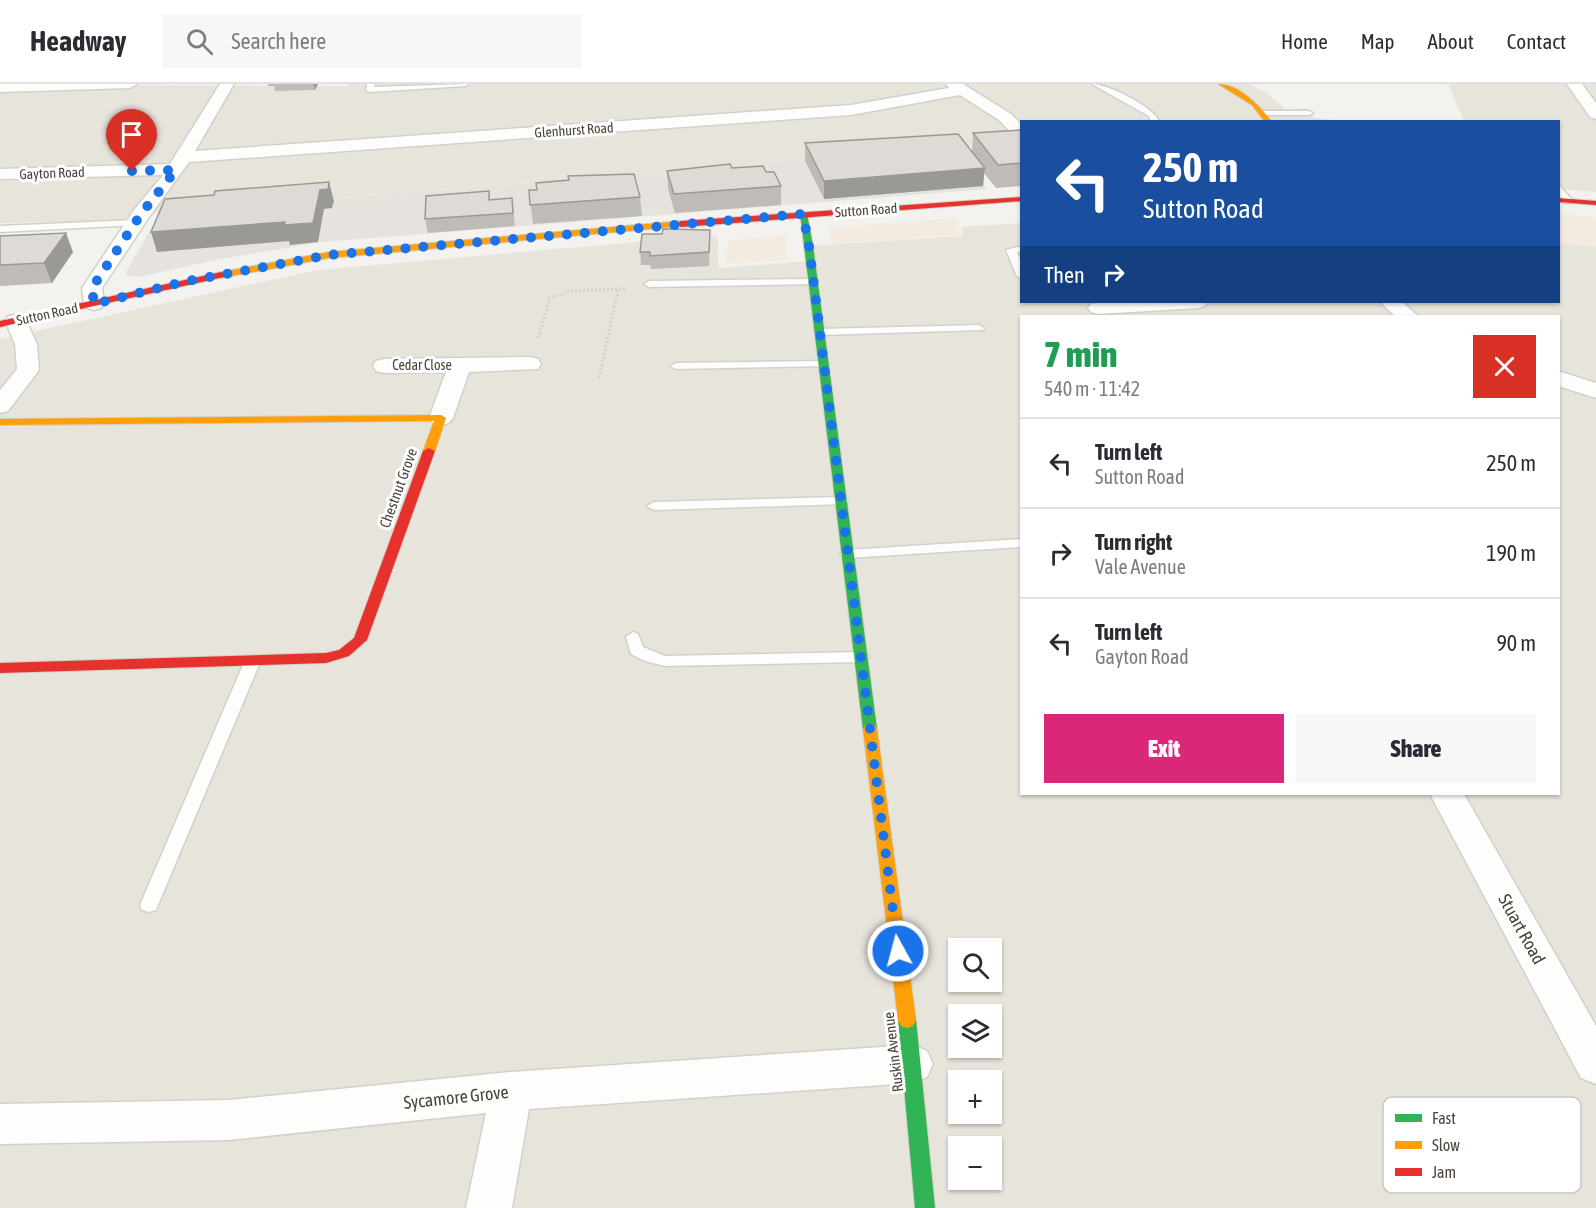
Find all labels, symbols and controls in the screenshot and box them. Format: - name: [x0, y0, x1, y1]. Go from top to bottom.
- search box: [162, 14, 582, 68]
- text: Headway: [30, 25, 126, 57]
- icon: search: [183, 25, 216, 58]
- text: Search here: [231, 28, 326, 54]
- text: Home: [1281, 29, 1328, 53]
- text: Map: [1361, 29, 1395, 53]
- text: About: [1428, 29, 1474, 53]
- text: Contact: [1507, 29, 1566, 53]
- pin: [106, 109, 157, 171]
- icon: arrive: [115, 118, 148, 151]
- street label: Glenhurst Road: [534, 119, 614, 141]
- text: 250 m: [1143, 143, 1238, 191]
- icon: left: [1044, 144, 1122, 222]
- street label: Gayton Road: [19, 164, 85, 182]
- text: Sutton Road: [1143, 193, 1264, 224]
- street label: Sutton Road: [834, 200, 898, 220]
- icon: right: [1097, 258, 1130, 291]
- text: Then: [1044, 262, 1085, 288]
- street label: Sutton Road: [15, 300, 79, 328]
- text: 7 min: [1044, 333, 1118, 375]
- button: close: [1473, 335, 1536, 398]
- street label: Cedar Close: [392, 357, 452, 373]
- text: 540 m · 11:42: [1044, 377, 1140, 400]
- text: Turn left: [1095, 439, 1162, 465]
- street label: Chestnut Grove: [376, 446, 420, 530]
- icon: left: [1044, 447, 1077, 480]
- text: 250 m: [1486, 450, 1536, 476]
- text: Sutton Road: [1095, 465, 1184, 488]
- text: Turn right: [1095, 529, 1172, 555]
- icon: right: [1044, 537, 1077, 570]
- text: 190 m: [1486, 540, 1536, 566]
- text: Vale Avenue: [1095, 555, 1186, 578]
- text: Turn left: [1095, 619, 1162, 645]
- icon: left: [1044, 627, 1077, 660]
- text: 90 m: [1496, 630, 1536, 656]
- text: Gayton Road: [1095, 645, 1189, 668]
- button: Exit: [1044, 714, 1284, 783]
- button: Share: [1296, 714, 1536, 783]
- street label: Stuart Road: [1494, 890, 1550, 968]
- position arrow: [866, 919, 930, 983]
- map controls: [948, 938, 1002, 1190]
- button: search: [948, 938, 1002, 992]
- button: layers: [948, 1004, 1002, 1058]
- street label: Ruskin Avenue: [880, 1011, 906, 1093]
- button: +: [948, 1070, 1002, 1124]
- street label: Sycamore Grove: [402, 1081, 510, 1113]
- legend: [1383, 1097, 1581, 1193]
- text: Fast: [1432, 1109, 1456, 1127]
- button: −: [948, 1136, 1002, 1190]
- text: Slow: [1432, 1136, 1460, 1154]
- text: Jam: [1432, 1163, 1456, 1181]

